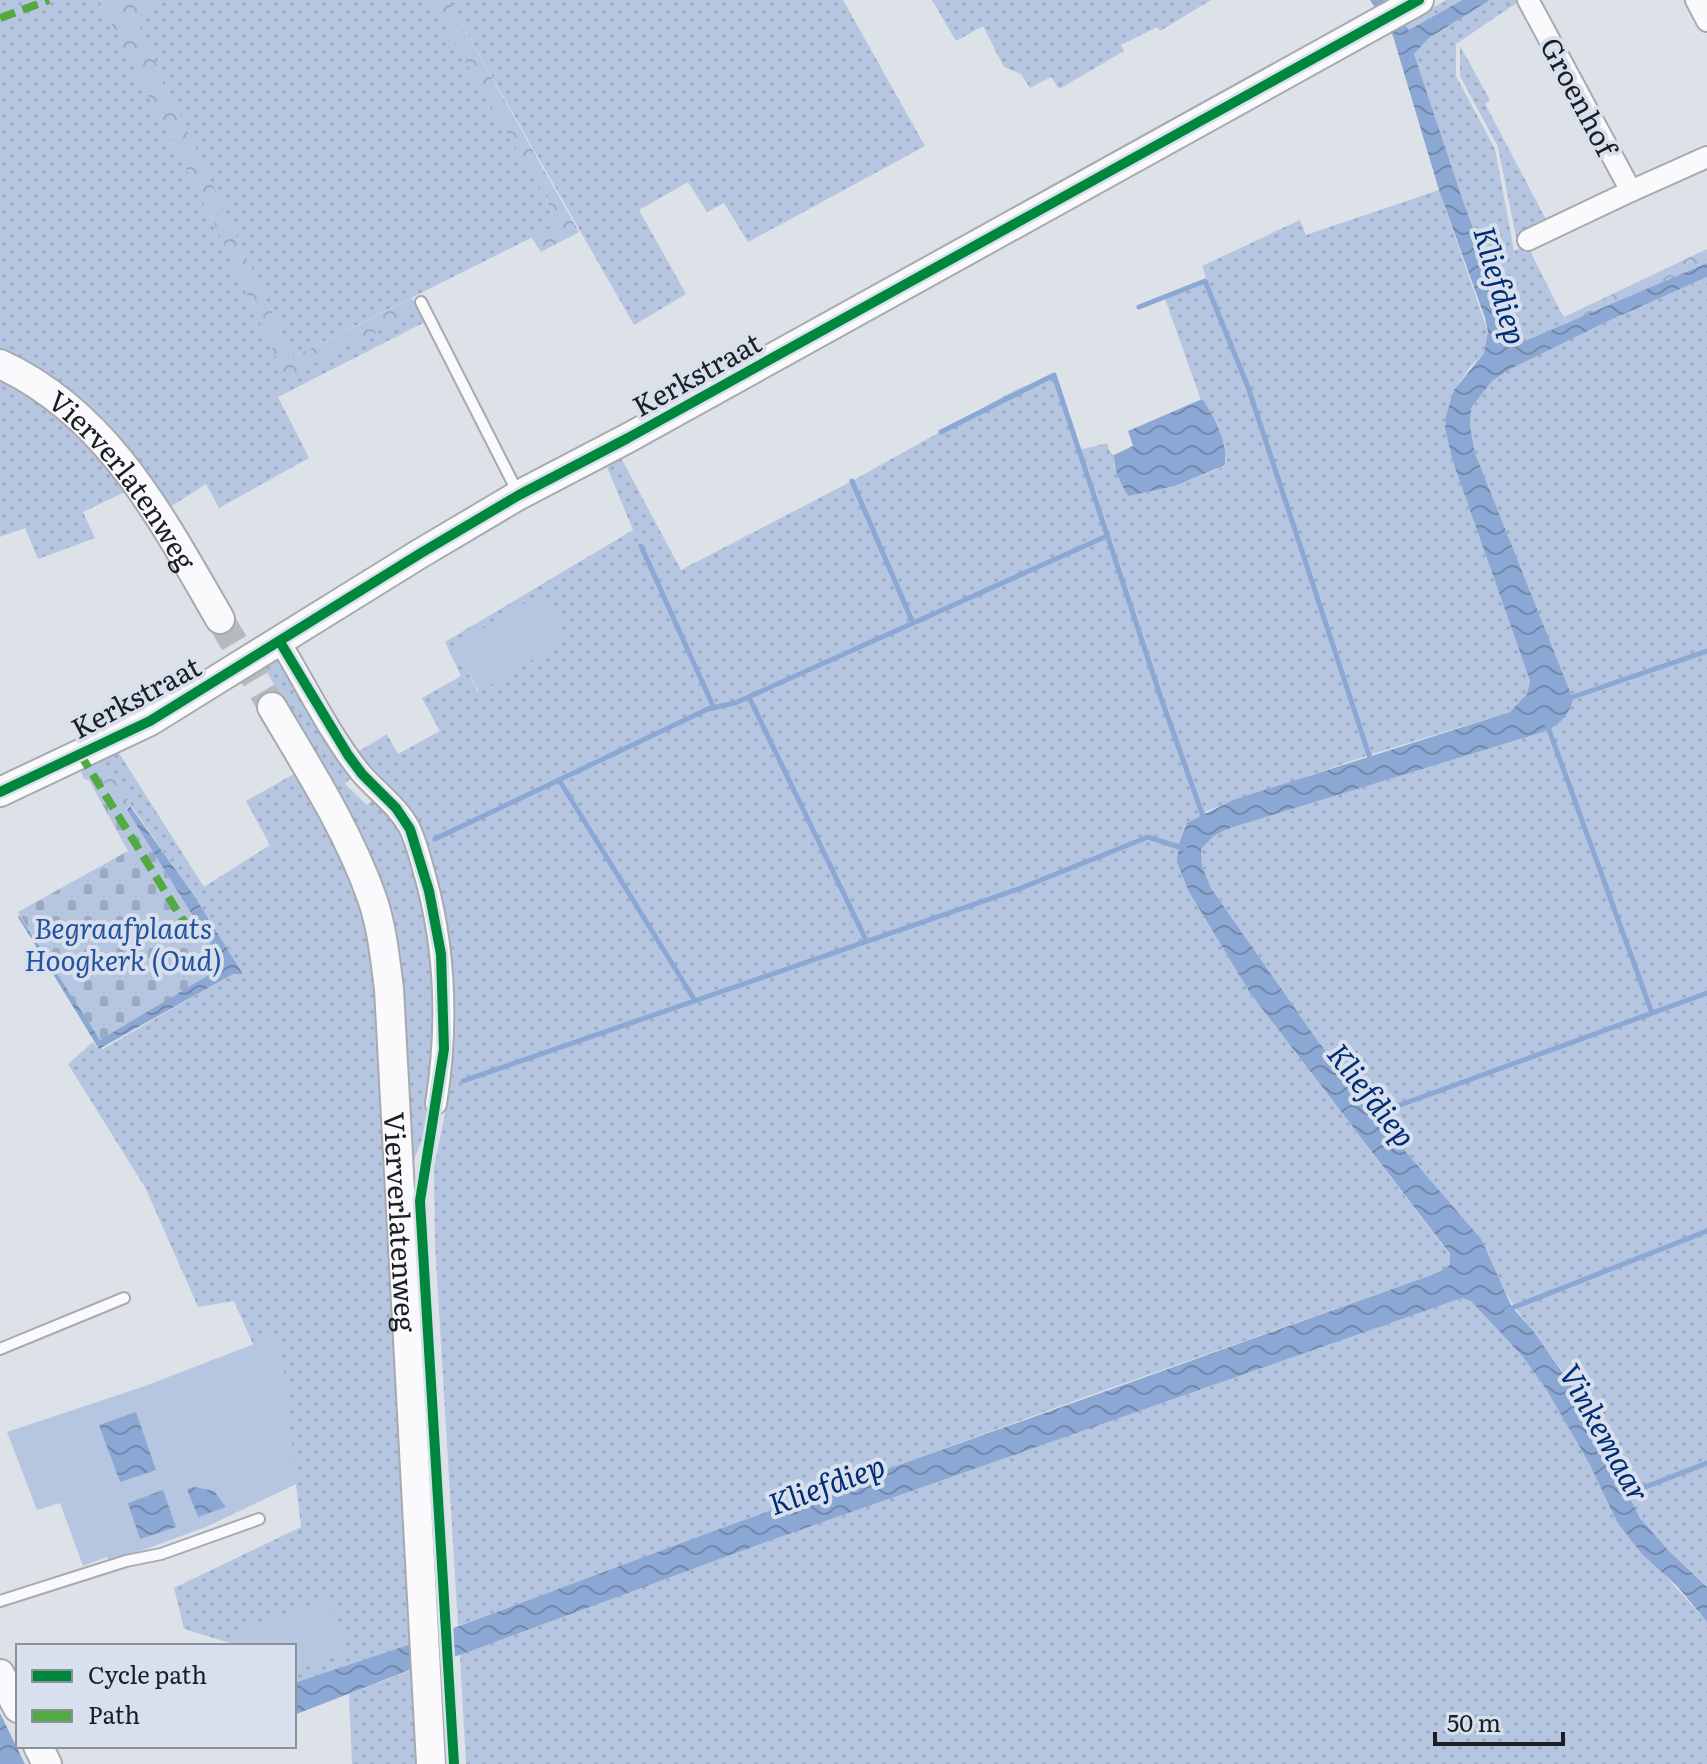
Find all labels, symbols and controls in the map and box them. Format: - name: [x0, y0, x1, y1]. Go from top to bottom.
- street label: Groenhof: [1531, 29, 1630, 165]
- water label: Kliefdiep: [1464, 221, 1540, 349]
- street label: Kerkstraat: [624, 320, 769, 426]
- street label: Vierverlatenweg: [40, 379, 208, 578]
- street label: Kerkstraat: [63, 644, 208, 748]
- park label: Begraafplaats Hoogkerk (Oud): [24, 906, 222, 980]
- water label: Kliefdiep: [1319, 1033, 1427, 1155]
- street label: Vierverlatenweg: [375, 1111, 429, 1334]
- water label: Vinkemaar: [1550, 1355, 1662, 1509]
- water label: Kliefdiep: [762, 1442, 890, 1524]
- legend: [16, 1644, 296, 1748]
- text: Cycle path: [88, 1656, 207, 1691]
- text: Path: [88, 1696, 140, 1731]
- scale bar: [1435, 1696, 1563, 1746]
- text: 50 m: [1447, 1704, 1501, 1739]

